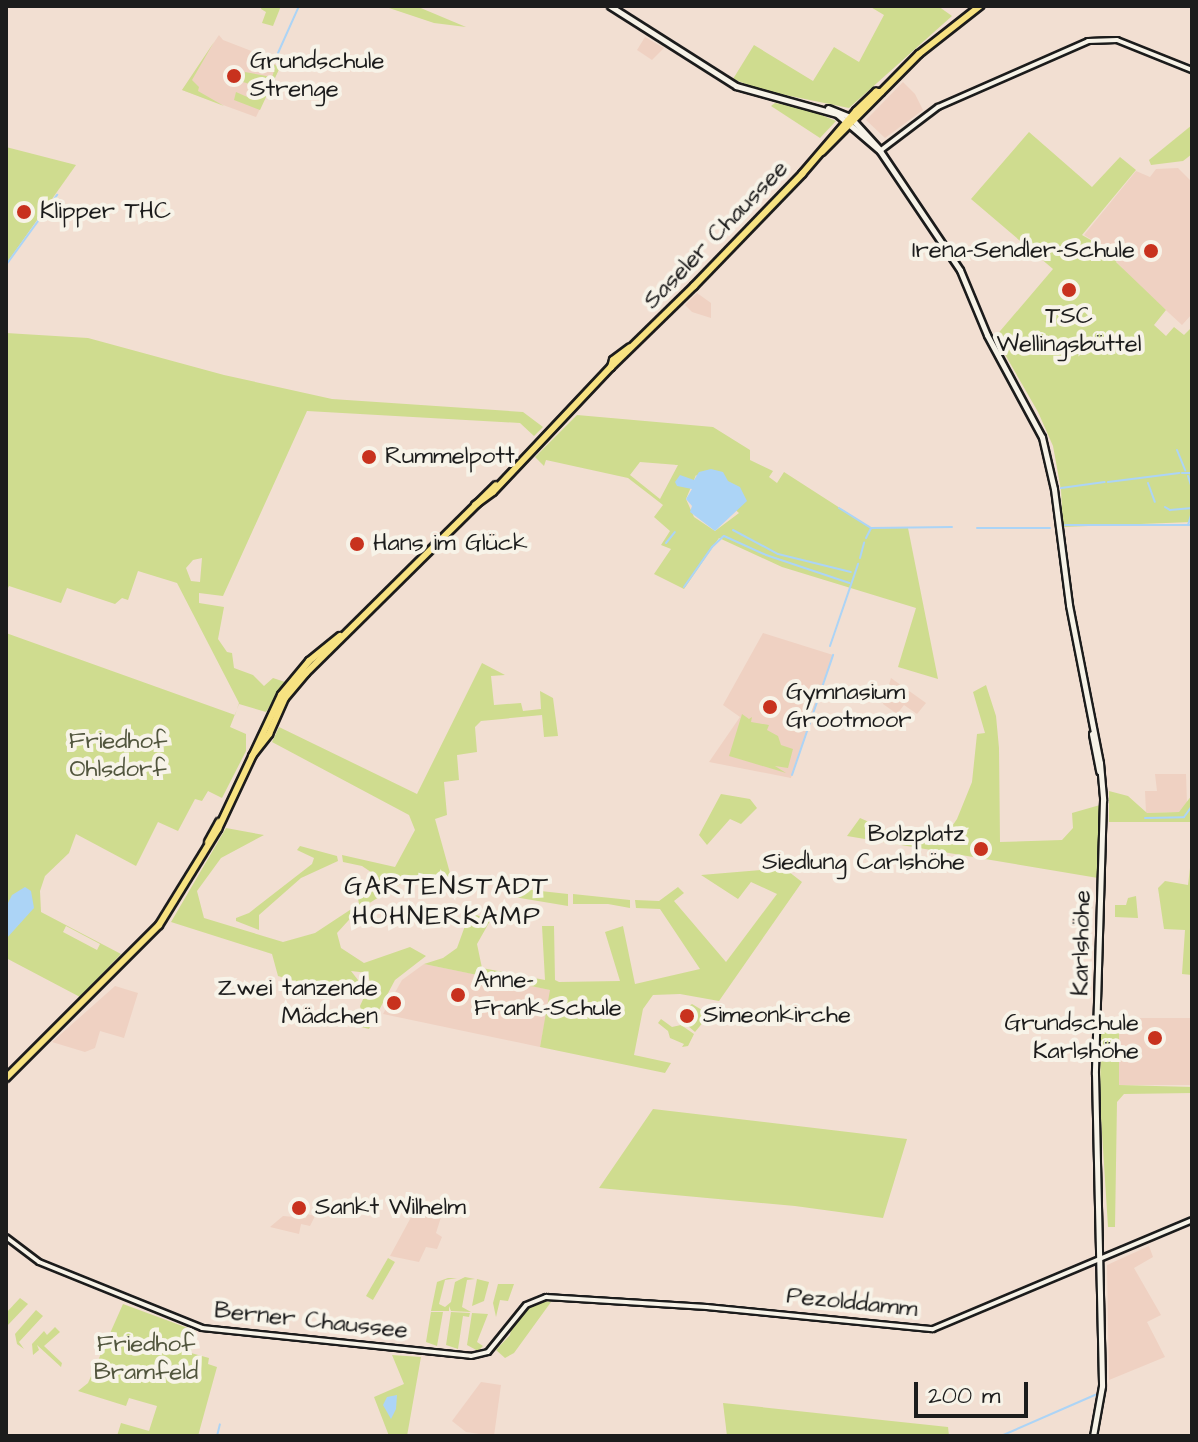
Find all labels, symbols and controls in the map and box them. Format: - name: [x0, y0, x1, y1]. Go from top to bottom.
- place label: Grundschule Strenge: [250, 48, 384, 104]
- marker: Grundschule Strenge: [225, 67, 243, 85]
- street label: Saseler Chaussee: [638, 155, 794, 315]
- place label: Klipper THC: [40, 198, 171, 226]
- marker: Klipper THC: [15, 203, 33, 221]
- place label: Irena-Sendler-Schule: [912, 237, 1135, 265]
- marker: Irena-Sendler-Schule: [1142, 242, 1160, 260]
- marker: TSC Wellingsbüttel: [1060, 281, 1078, 299]
- place label: TSC Wellingsbüttel: [997, 303, 1141, 359]
- place label: Rummelpott: [385, 443, 515, 471]
- marker: Rummelpott: [360, 448, 378, 466]
- place label: Hans im Glück: [373, 530, 528, 558]
- marker: Hans im Glück: [348, 535, 366, 553]
- place label: Gymnasium Grootmoor: [786, 679, 911, 735]
- marker: Gymnasium Grootmoor: [761, 698, 779, 716]
- park label: Friedhof Ohlsdorf: [69, 728, 167, 784]
- place label: Bolzplatz Siedlung Carlshöhe: [762, 821, 965, 877]
- marker: Bolzplatz Siedlung Carlshöhe: [972, 840, 990, 858]
- district label: GARTENSTADT HOHNERKAMP: [344, 871, 550, 932]
- street label: Karlshöhe: [1067, 890, 1097, 996]
- place label: Anne- Frank-Schule: [474, 967, 622, 1023]
- place label: Zwei tanzende Mädchen: [217, 975, 378, 1031]
- marker: Anne- Frank-Schule: [449, 986, 467, 1004]
- marker: Zwei tanzende Mädchen: [385, 994, 403, 1012]
- place label: Simeonkirche: [703, 1002, 851, 1030]
- marker: Simeonkirche: [678, 1007, 696, 1025]
- place label: Grundschule Karlshöhe: [1005, 1010, 1139, 1066]
- marker: Grundschule Karlshöhe: [1146, 1029, 1164, 1047]
- place label: Sankt Wilhelm: [315, 1194, 466, 1222]
- marker: Sankt Wilhelm: [290, 1199, 308, 1217]
- street label: Pezolddamm: [785, 1282, 919, 1324]
- street label: Berner Chaussee: [213, 1297, 409, 1345]
- park label: Friedhof Bramfeld: [94, 1331, 198, 1387]
- scale bar: [918, 1366, 1032, 1416]
- text: 200 m: [928, 1379, 1000, 1413]

